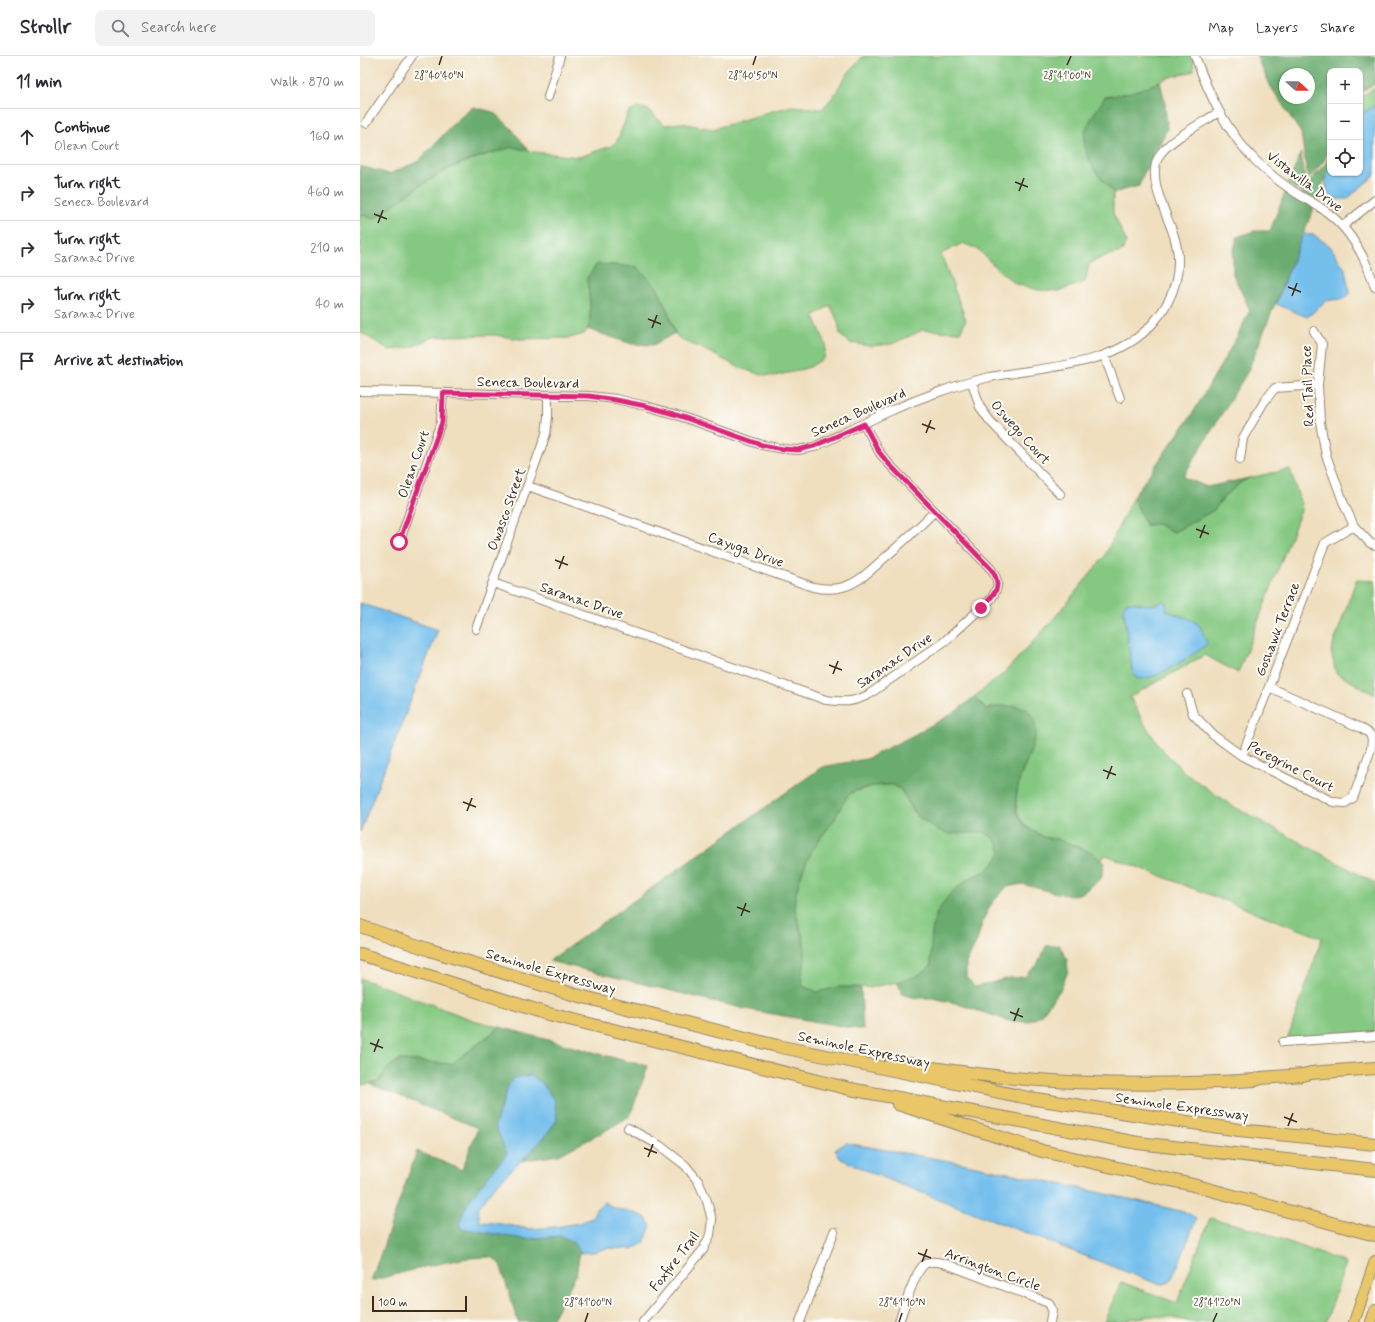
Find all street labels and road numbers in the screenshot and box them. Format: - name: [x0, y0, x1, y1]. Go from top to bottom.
- street label: Vistawilla Drive: [1263, 147, 1346, 216]
- street label: Red Tail Place: [1298, 345, 1318, 427]
- street label: Seneca Boulevard: [477, 373, 579, 393]
- street label: Seneca Boulevard: [808, 384, 909, 442]
- street label: Oswego Court: [986, 397, 1054, 470]
- street label: Olean Court: [394, 428, 434, 501]
- street label: Owasco Street: [484, 465, 531, 553]
- street label: Cayuga Drive: [705, 528, 786, 573]
- street label: Saranac Drive: [538, 578, 626, 624]
- street label: Goshawk Terrace: [1252, 579, 1304, 679]
- street label: Saranac Drive: [853, 629, 936, 693]
- street label: Peregrine Court: [1244, 737, 1337, 797]
- street label: Seminole Expressway: [484, 945, 618, 999]
- street label: Seminole Expressway: [796, 1027, 931, 1073]
- street label: Seminole Expressway: [1114, 1089, 1250, 1125]
- street label: Foxfire Trail: [646, 1228, 704, 1295]
- street label: Arrington Circle: [942, 1244, 1043, 1296]

